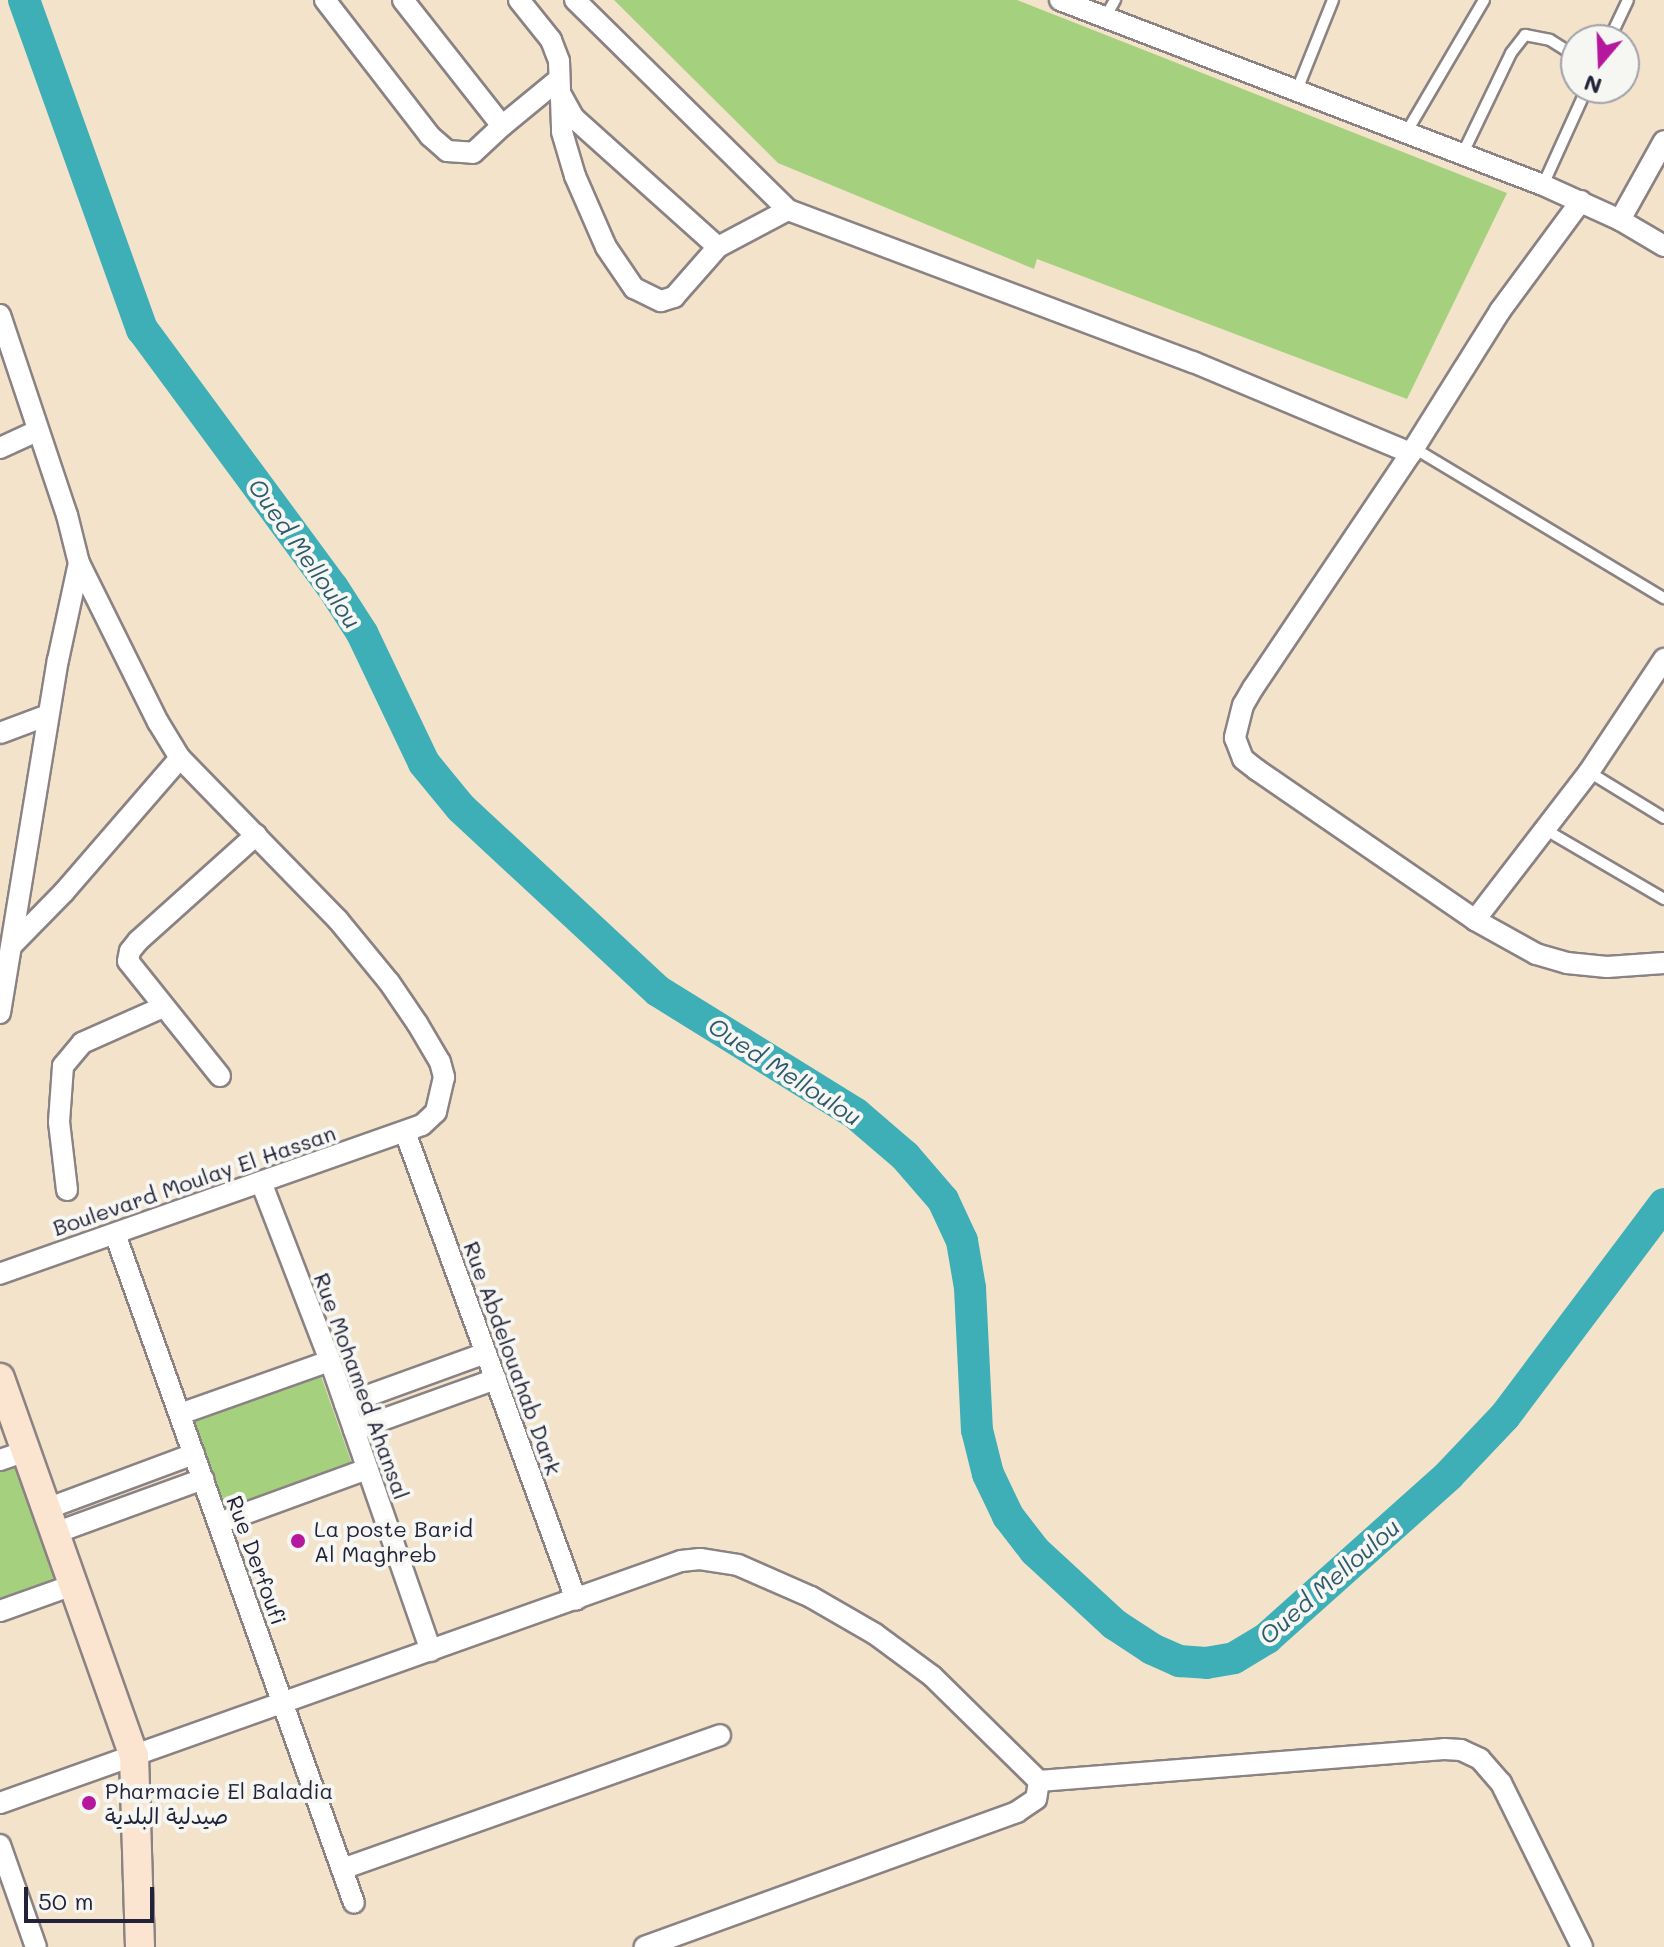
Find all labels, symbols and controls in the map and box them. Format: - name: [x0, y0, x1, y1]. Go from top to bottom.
- north arrow: [1560, 24, 1640, 104]
- text: N: [1580, 69, 1605, 102]
- water label: Oued Melloulou: [243, 472, 367, 634]
- water label: Oued Melloulou: [703, 1011, 867, 1131]
- street label: Boulevard Moulay El Hassan: [49, 1119, 339, 1241]
- street label: Rue Abdelouahab Dark: [458, 1238, 568, 1478]
- street label: Rue Mohamed Ahansal: [309, 1269, 415, 1503]
- street label: Rue Derfoufi: [221, 1492, 293, 1628]
- water label: Oued Melloulou: [1253, 1512, 1405, 1650]
- place label: La poste Barid Al Maghreb: [314, 1515, 473, 1566]
- marker: La poste Barid Al Maghreb: [289, 1532, 307, 1550]
- place label: Pharmacie El Baladia صيدلية البلدية: [105, 1777, 333, 1828]
- marker: Pharmacie El Baladia صيدلية البلدية: [80, 1794, 98, 1812]
- scale bar: [28, 1871, 158, 1921]
- text: 50 m: [38, 1885, 94, 1916]

